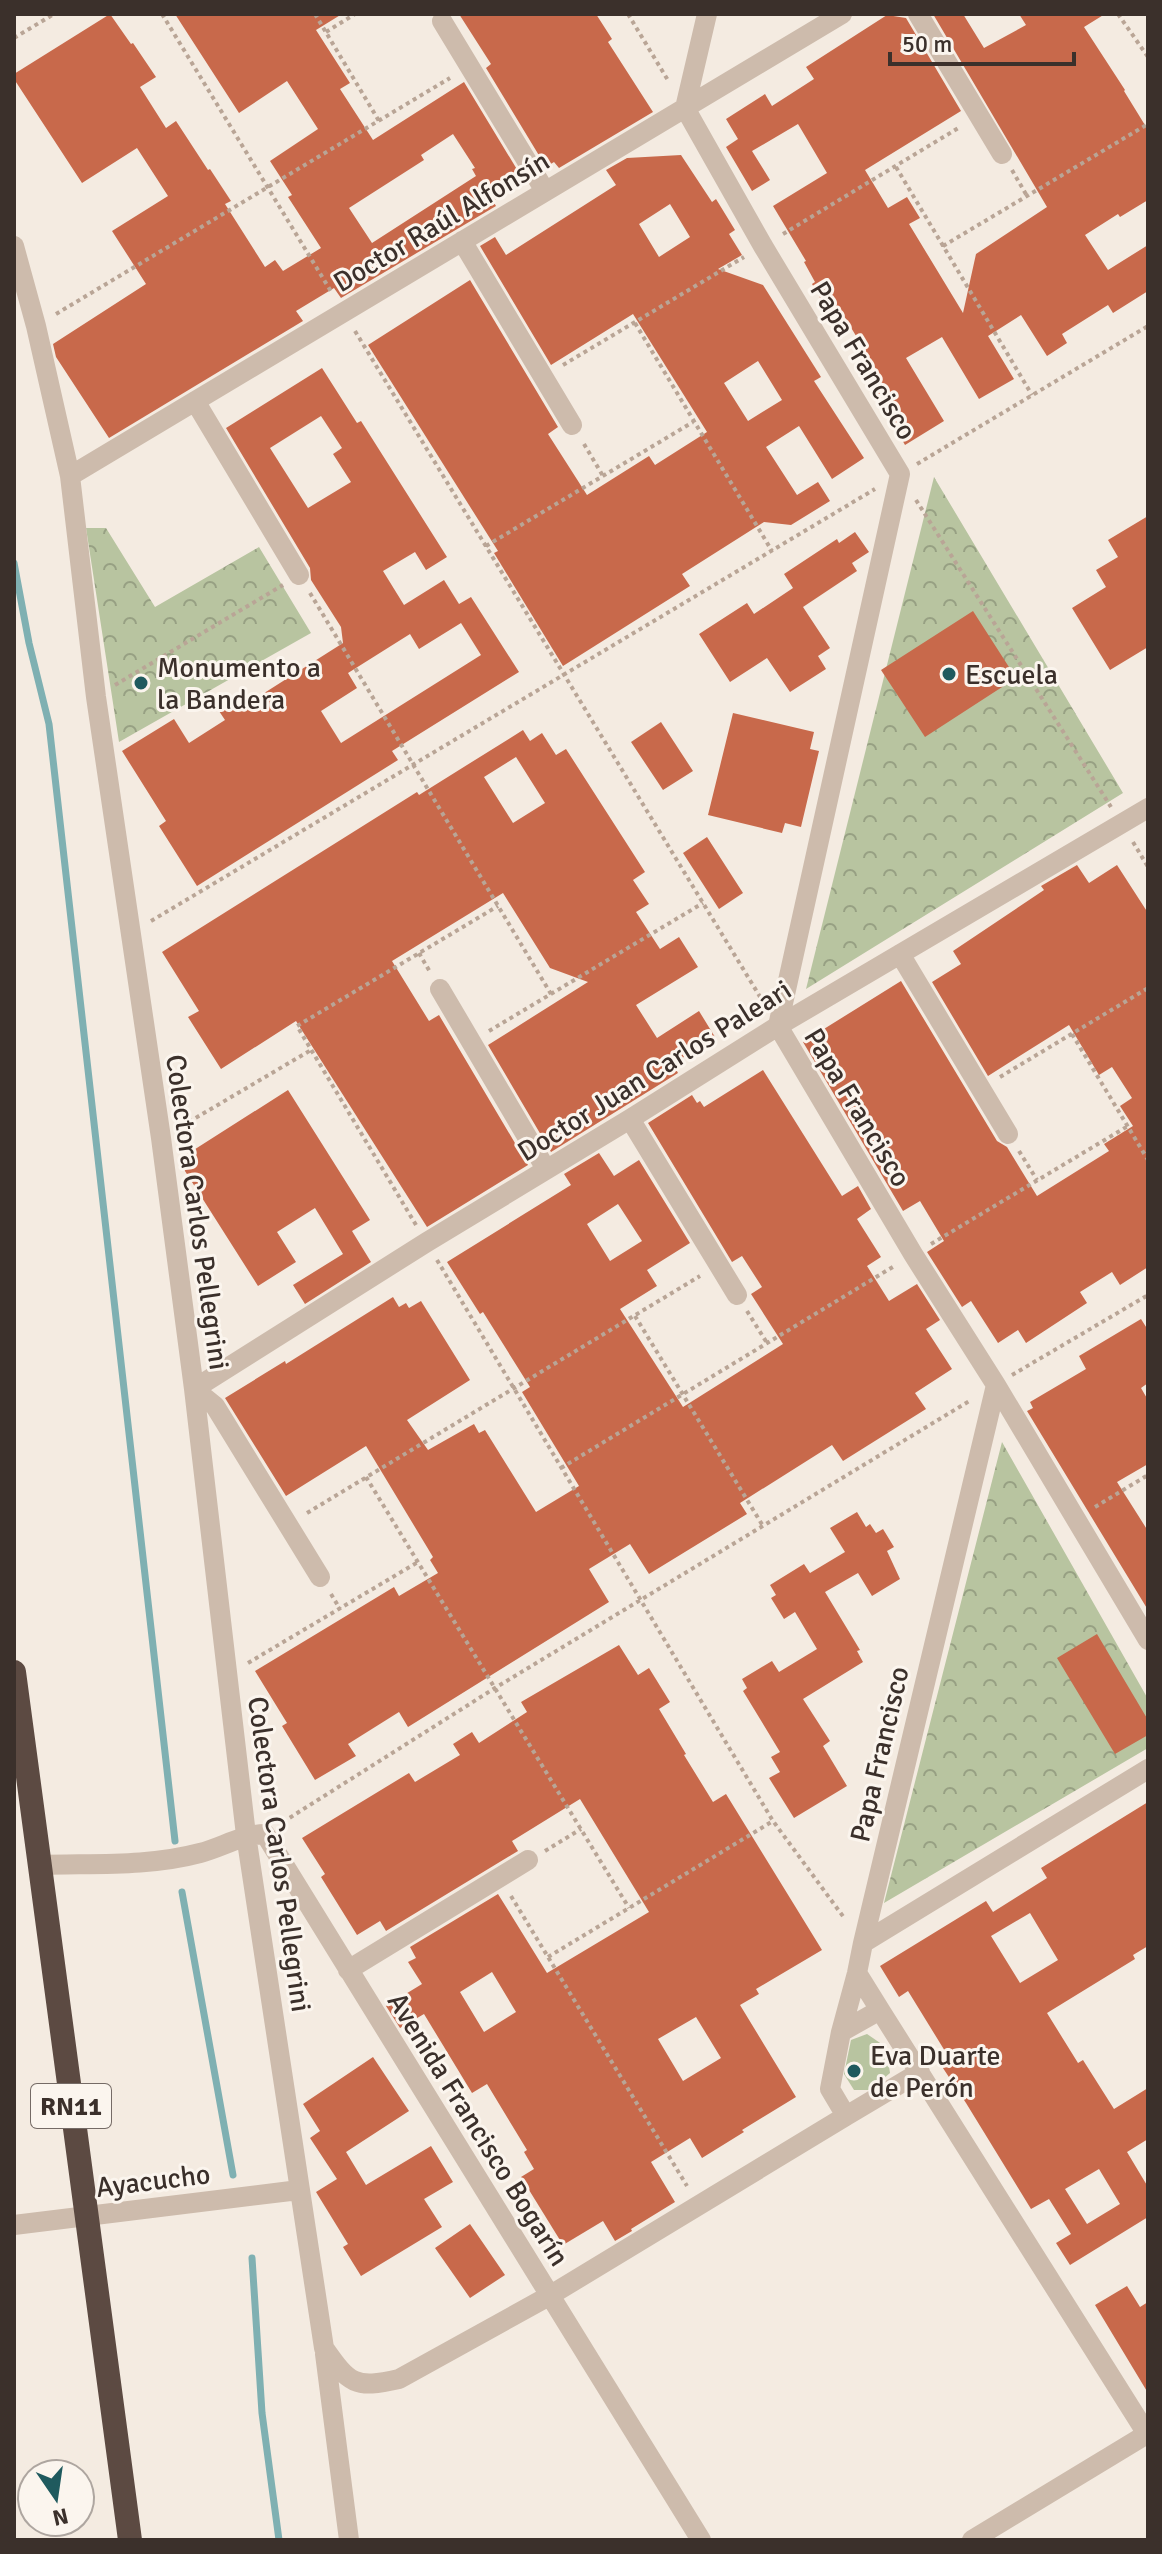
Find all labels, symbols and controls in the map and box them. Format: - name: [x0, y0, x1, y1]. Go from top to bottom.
- scale bar: [890, 16, 1074, 66]
- text: 50 m: [902, 29, 952, 59]
- street label: Doctor Raúl Alfonsín: [327, 144, 556, 300]
- street label: Papa Francisco: [802, 275, 924, 446]
- place label: Monumento a la Bandera: [157, 651, 321, 717]
- place label: Escuela: [965, 658, 1058, 692]
- marker: Escuela: [940, 665, 958, 683]
- marker: Monumento a la Bandera: [132, 674, 150, 692]
- street label: Doctor Juan Carlos Paleari: [511, 973, 798, 1169]
- street label: Papa Francisco: [796, 1022, 918, 1193]
- street label: Colectora Carlos Pellegrini: [158, 1052, 236, 1372]
- street label: Papa Francisco: [843, 1663, 917, 1845]
- street label: Colectora Carlos Pellegrini: [240, 1694, 318, 2014]
- street label: Avenida Francisco Bogarín: [380, 1987, 576, 2272]
- place label: Eva Duarte de Perón: [870, 2039, 1001, 2105]
- marker: Eva Duarte de Perón: [845, 2062, 863, 2080]
- road number: RN11: [31, 2084, 111, 2128]
- street label: Ayacucho: [94, 2157, 212, 2205]
- north arrow: [16, 2458, 96, 2538]
- text: N: [50, 2502, 71, 2532]

